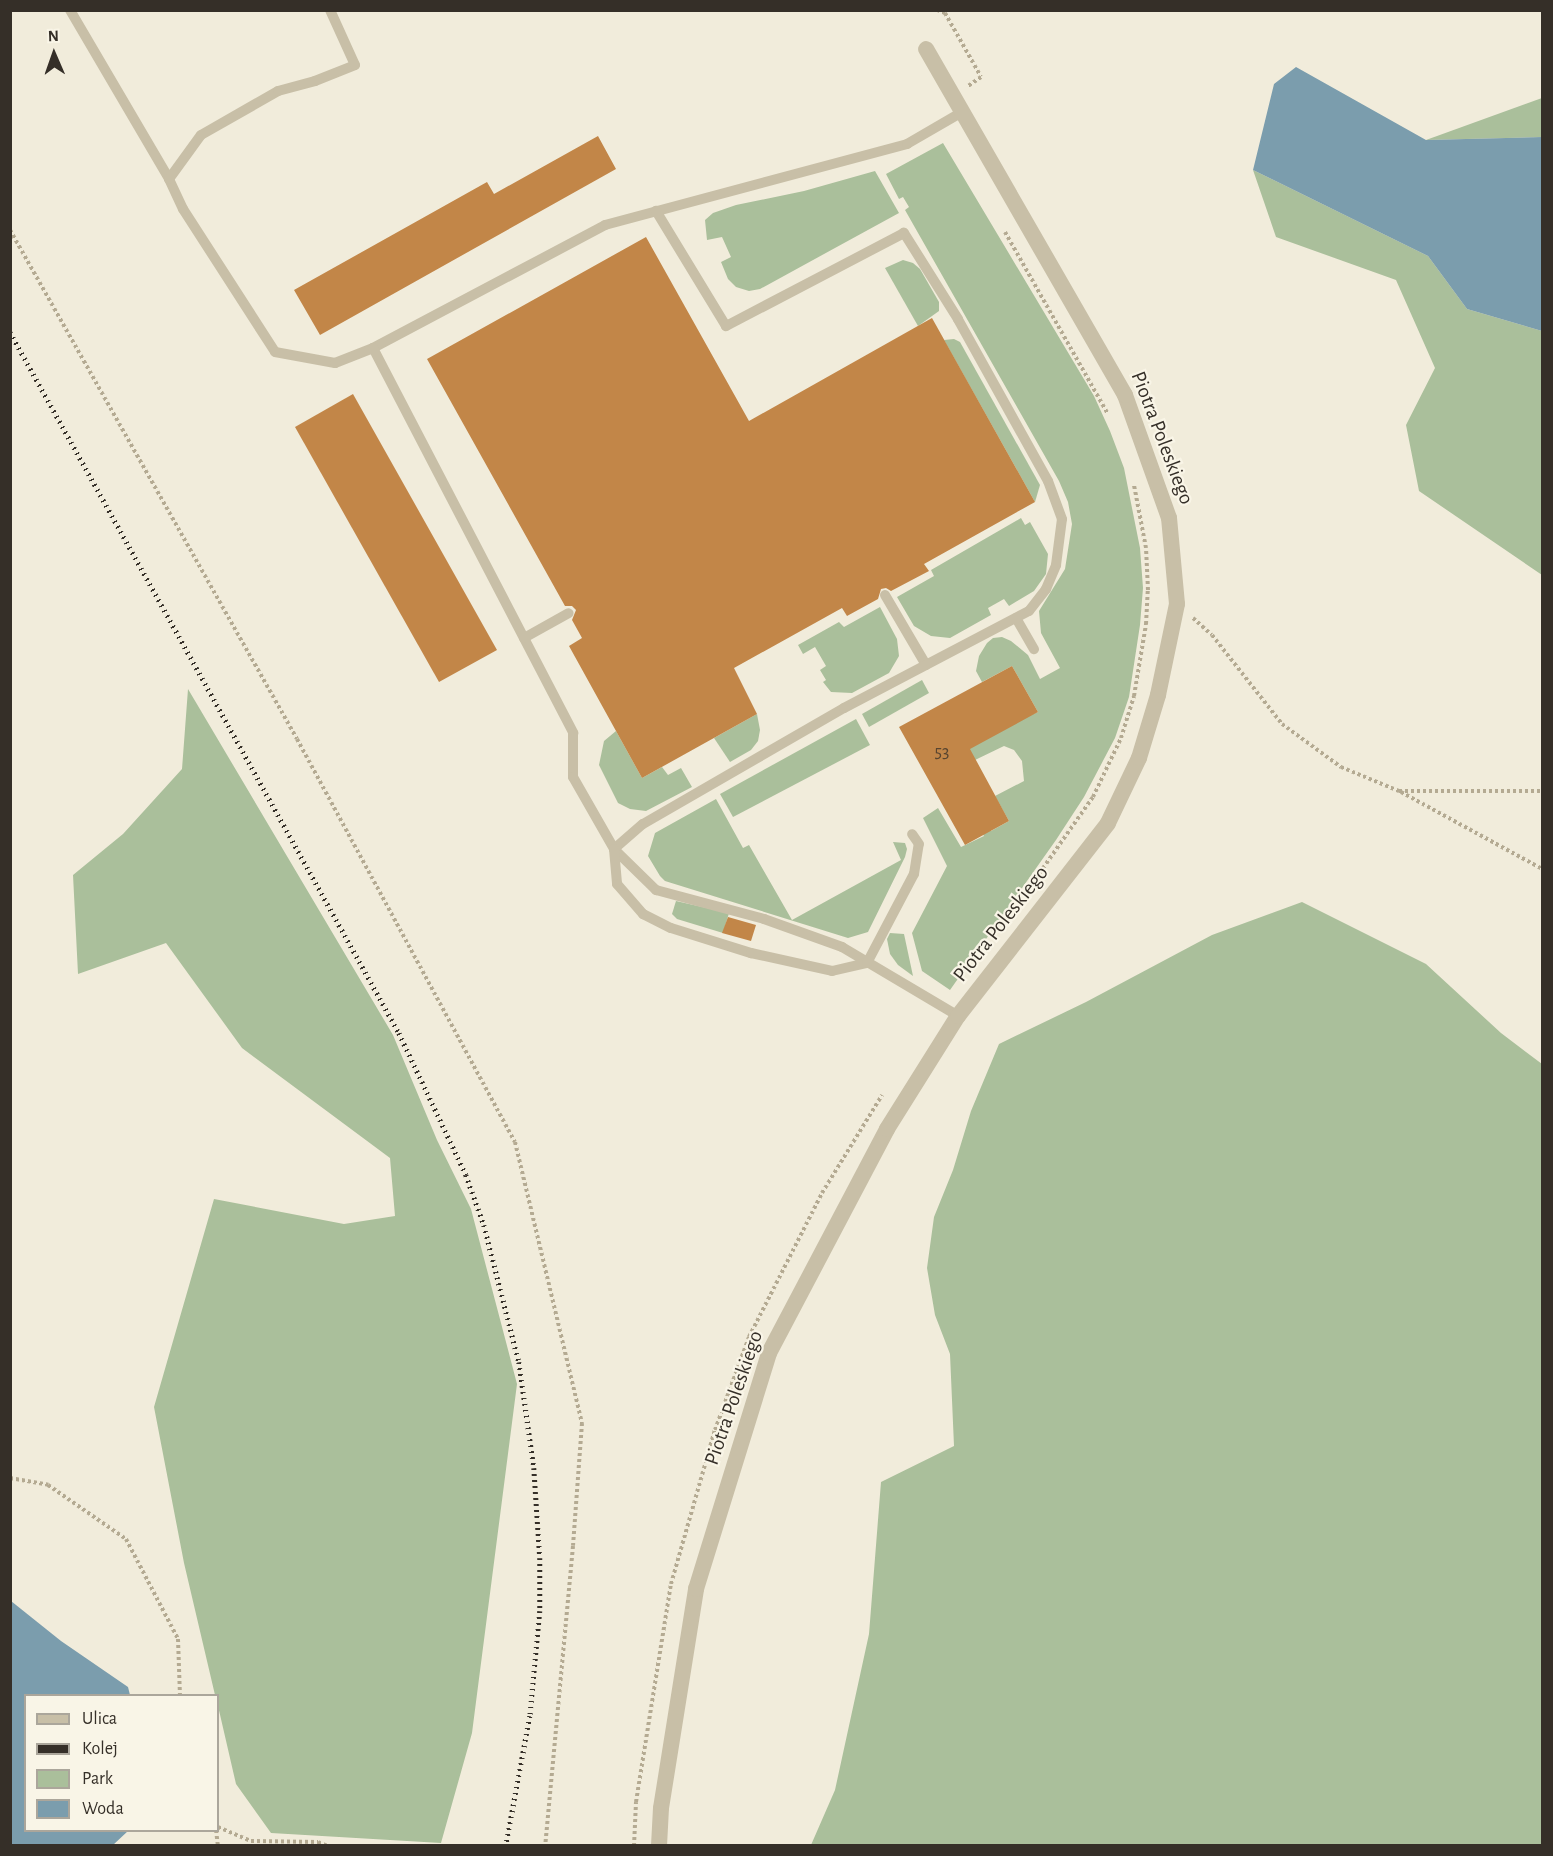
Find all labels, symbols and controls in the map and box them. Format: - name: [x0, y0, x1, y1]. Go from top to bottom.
- north arrow: [24, 24, 84, 84]
- text: N: [48, 28, 59, 44]
- street label: Piotra Poleskiego: [1125, 368, 1199, 508]
- house number: 53: [935, 741, 949, 763]
- street label: Piotra Poleskiego: [948, 861, 1054, 987]
- street label: Piotra Poleskiego: [699, 1328, 769, 1468]
- legend: [24, 1694, 219, 1832]
- text: Ulica: [82, 1710, 117, 1728]
- text: Kolej: [82, 1740, 118, 1758]
- text: Park: [82, 1770, 113, 1788]
- text: Woda: [82, 1800, 124, 1818]

